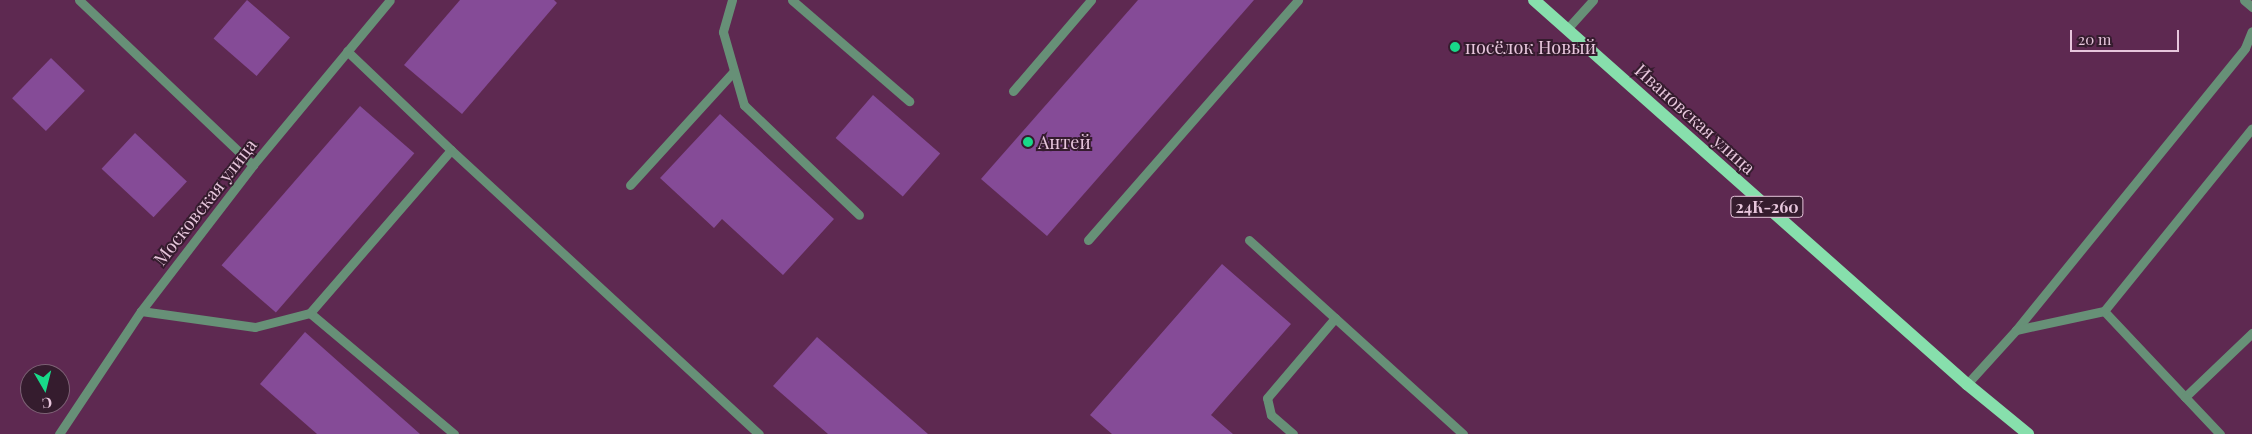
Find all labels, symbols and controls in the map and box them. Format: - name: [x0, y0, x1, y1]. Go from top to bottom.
- scale bar: [2072, 20, 2181, 52]
- text: 20 m: [2078, 29, 2111, 49]
- place label: посёлок Новый: [1465, 36, 1596, 58]
- marker: посёлок Новый: [1449, 41, 1461, 53]
- street label: Ивановская улица: [1630, 59, 1760, 179]
- place label: Антей: [1038, 131, 1091, 153]
- street label: Московская улица: [149, 135, 261, 269]
- marker: Антей: [1022, 136, 1034, 148]
- road number: 24К-260: [1730, 193, 1804, 220]
- north arrow: [20, 364, 70, 414]
- text: С: [41, 393, 53, 413]

